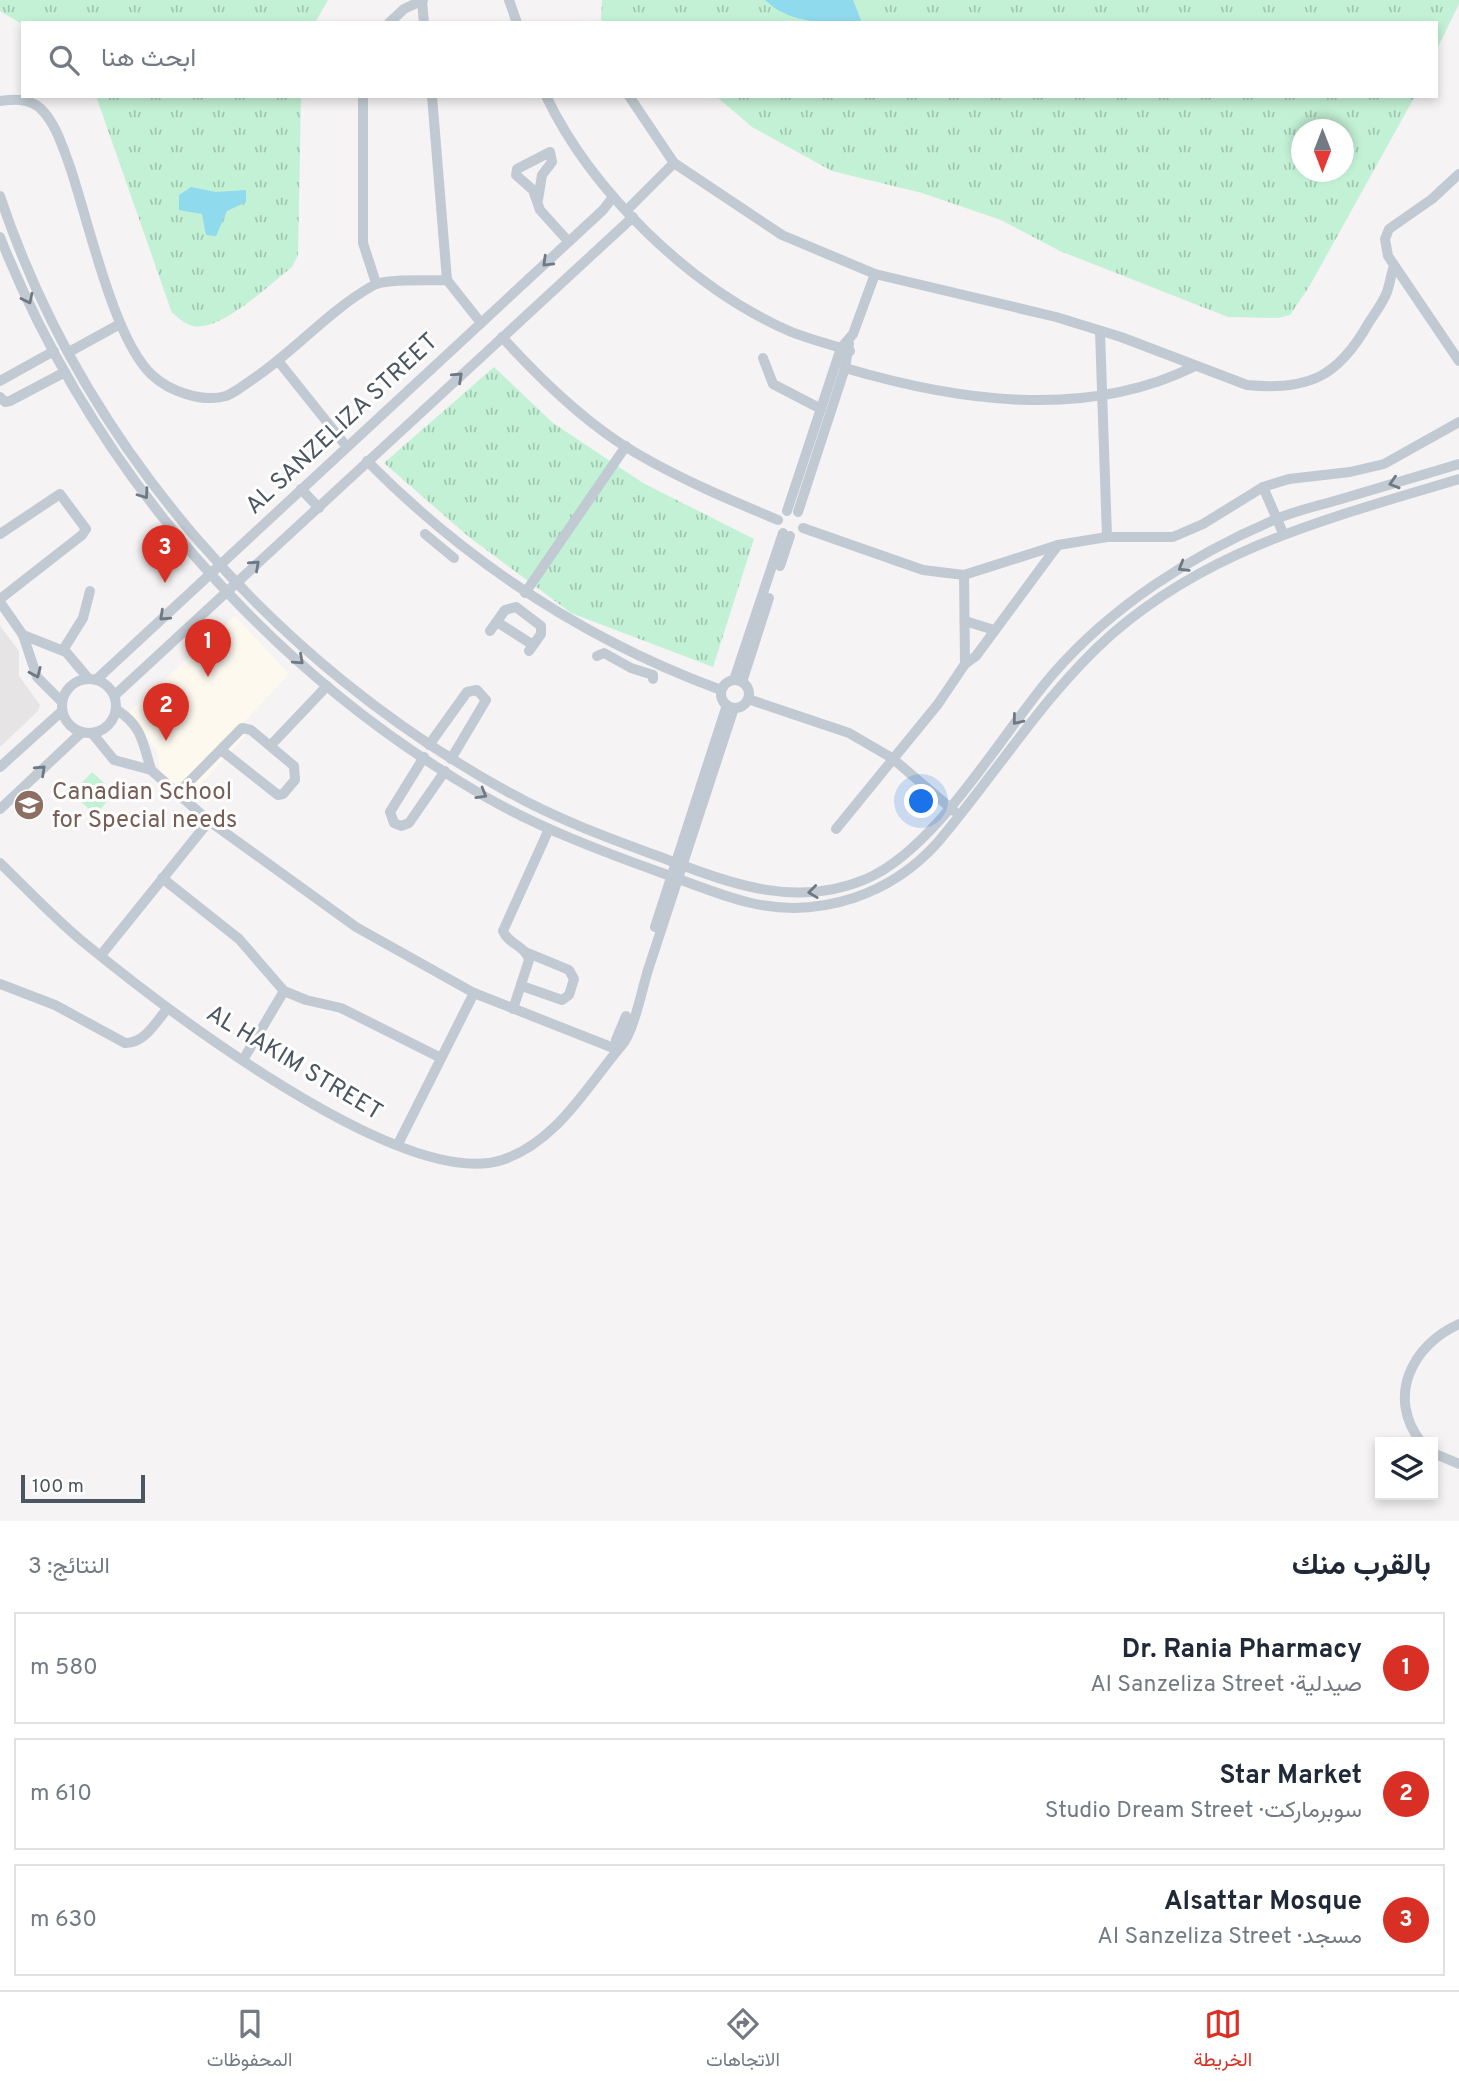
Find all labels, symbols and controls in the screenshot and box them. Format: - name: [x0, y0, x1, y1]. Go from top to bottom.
- search box: [21, 21, 1438, 98]
- icon: search: [45, 41, 83, 79]
- text: ابحث هنا: [101, 43, 196, 76]
- north arrow: [1291, 119, 1354, 182]
- one-way arrow: [543, 253, 556, 266]
- one-way arrow: [19, 292, 33, 304]
- street label: AL SANZELIZA STREET: [240, 327, 445, 521]
- one-way arrow: [450, 373, 463, 386]
- one-way arrow: [1388, 475, 1400, 490]
- one-way arrow: [136, 486, 148, 499]
- pin: 3: [142, 525, 188, 583]
- one-way arrow: [1178, 558, 1191, 571]
- one-way arrow: [247, 561, 260, 573]
- one-way arrow: [159, 607, 172, 620]
- pin: 1: [185, 619, 231, 677]
- one-way arrow: [291, 652, 304, 664]
- one-way arrow: [28, 666, 42, 678]
- pin: 2: [143, 683, 189, 741]
- one-way arrow: [1013, 712, 1026, 724]
- one-way arrow: [33, 766, 46, 779]
- place label: Canadian School for Special needs: [52, 778, 237, 836]
- your location: [904, 784, 938, 818]
- one-way arrow: [475, 786, 487, 799]
- school or university icon: Canadian School for Special needs: [12, 788, 46, 822]
- one-way arrow: [808, 885, 819, 900]
- street label: AL HAKIM STREET: [200, 999, 388, 1128]
- map controls: [1375, 1437, 1438, 1500]
- button: layers: [1375, 1437, 1438, 1500]
- scale bar: [21, 1472, 145, 1504]
- text: 100 m: [32, 1475, 84, 1499]
- text: بالقرب منك: [1292, 1548, 1431, 1585]
- text: النتائج: 3: [28, 1553, 110, 1582]
- text: Dr. Rania Pharmacy: [1122, 1634, 1362, 1667]
- text: 580 m: [30, 1654, 98, 1683]
- text: 1: [1401, 1654, 1411, 1683]
- text: صيدلية · Al Sanzeliza Street: [1090, 1671, 1362, 1700]
- text: Star Market: [1219, 1760, 1362, 1793]
- text: 610 m: [30, 1780, 92, 1809]
- text: 2: [1399, 1780, 1413, 1809]
- text: سوبرماركت · Studio Dream Street: [1045, 1797, 1362, 1826]
- text: Alsattar Mosque: [1164, 1886, 1362, 1919]
- text: 630 m: [30, 1906, 97, 1935]
- text: 3: [1399, 1906, 1413, 1935]
- text: مسجد · Al Sanzeliza Street: [1097, 1923, 1362, 1952]
- tab: المحفوظات: [207, 2005, 292, 2076]
- tab: الاتجاهات: [706, 2005, 780, 2076]
- tab: الخريطة: [1193, 2005, 1252, 2076]

